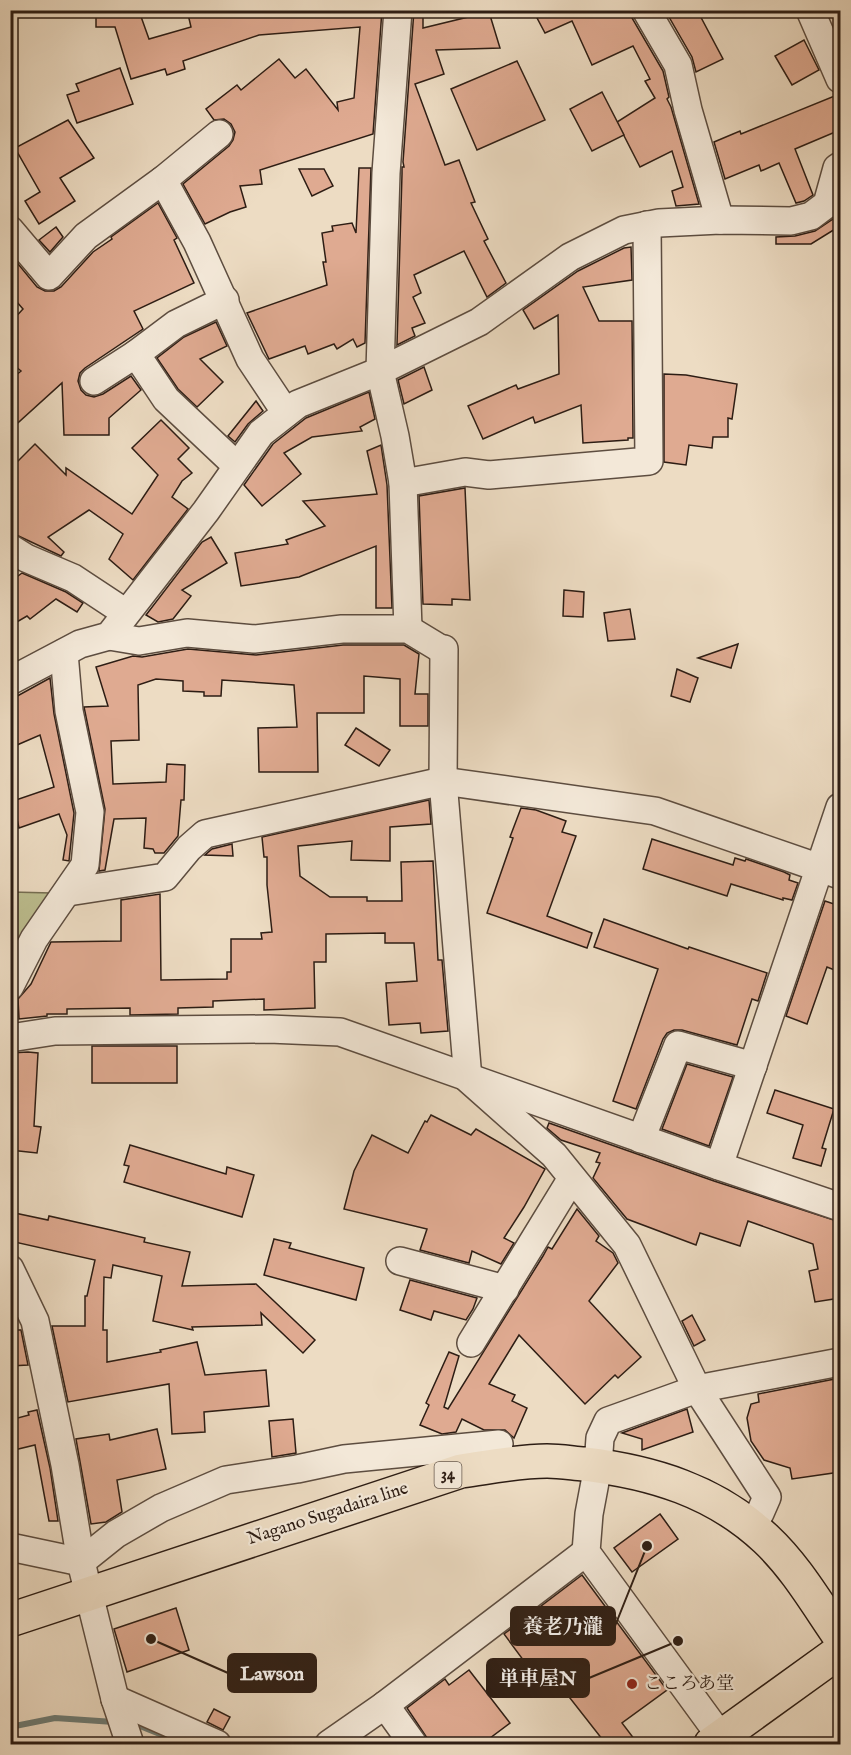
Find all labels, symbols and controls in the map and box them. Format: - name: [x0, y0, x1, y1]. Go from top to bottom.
- road number: 34: [434, 1462, 462, 1488]
- street label: Nagano Sugadaira line: [245, 1477, 411, 1551]
- callout: 養老乃瀧: [511, 1607, 615, 1645]
- text: 養老乃瀧: [523, 1615, 603, 1640]
- callout: Lawson: [228, 1654, 316, 1692]
- callout: 単車屋N: [487, 1659, 589, 1697]
- text: Lawson: [240, 1662, 304, 1687]
- text: 単車屋N: [499, 1667, 577, 1692]
- place label: こころあ堂: [644, 1673, 734, 1696]
- marker: こころあ堂: [625, 1677, 639, 1691]

